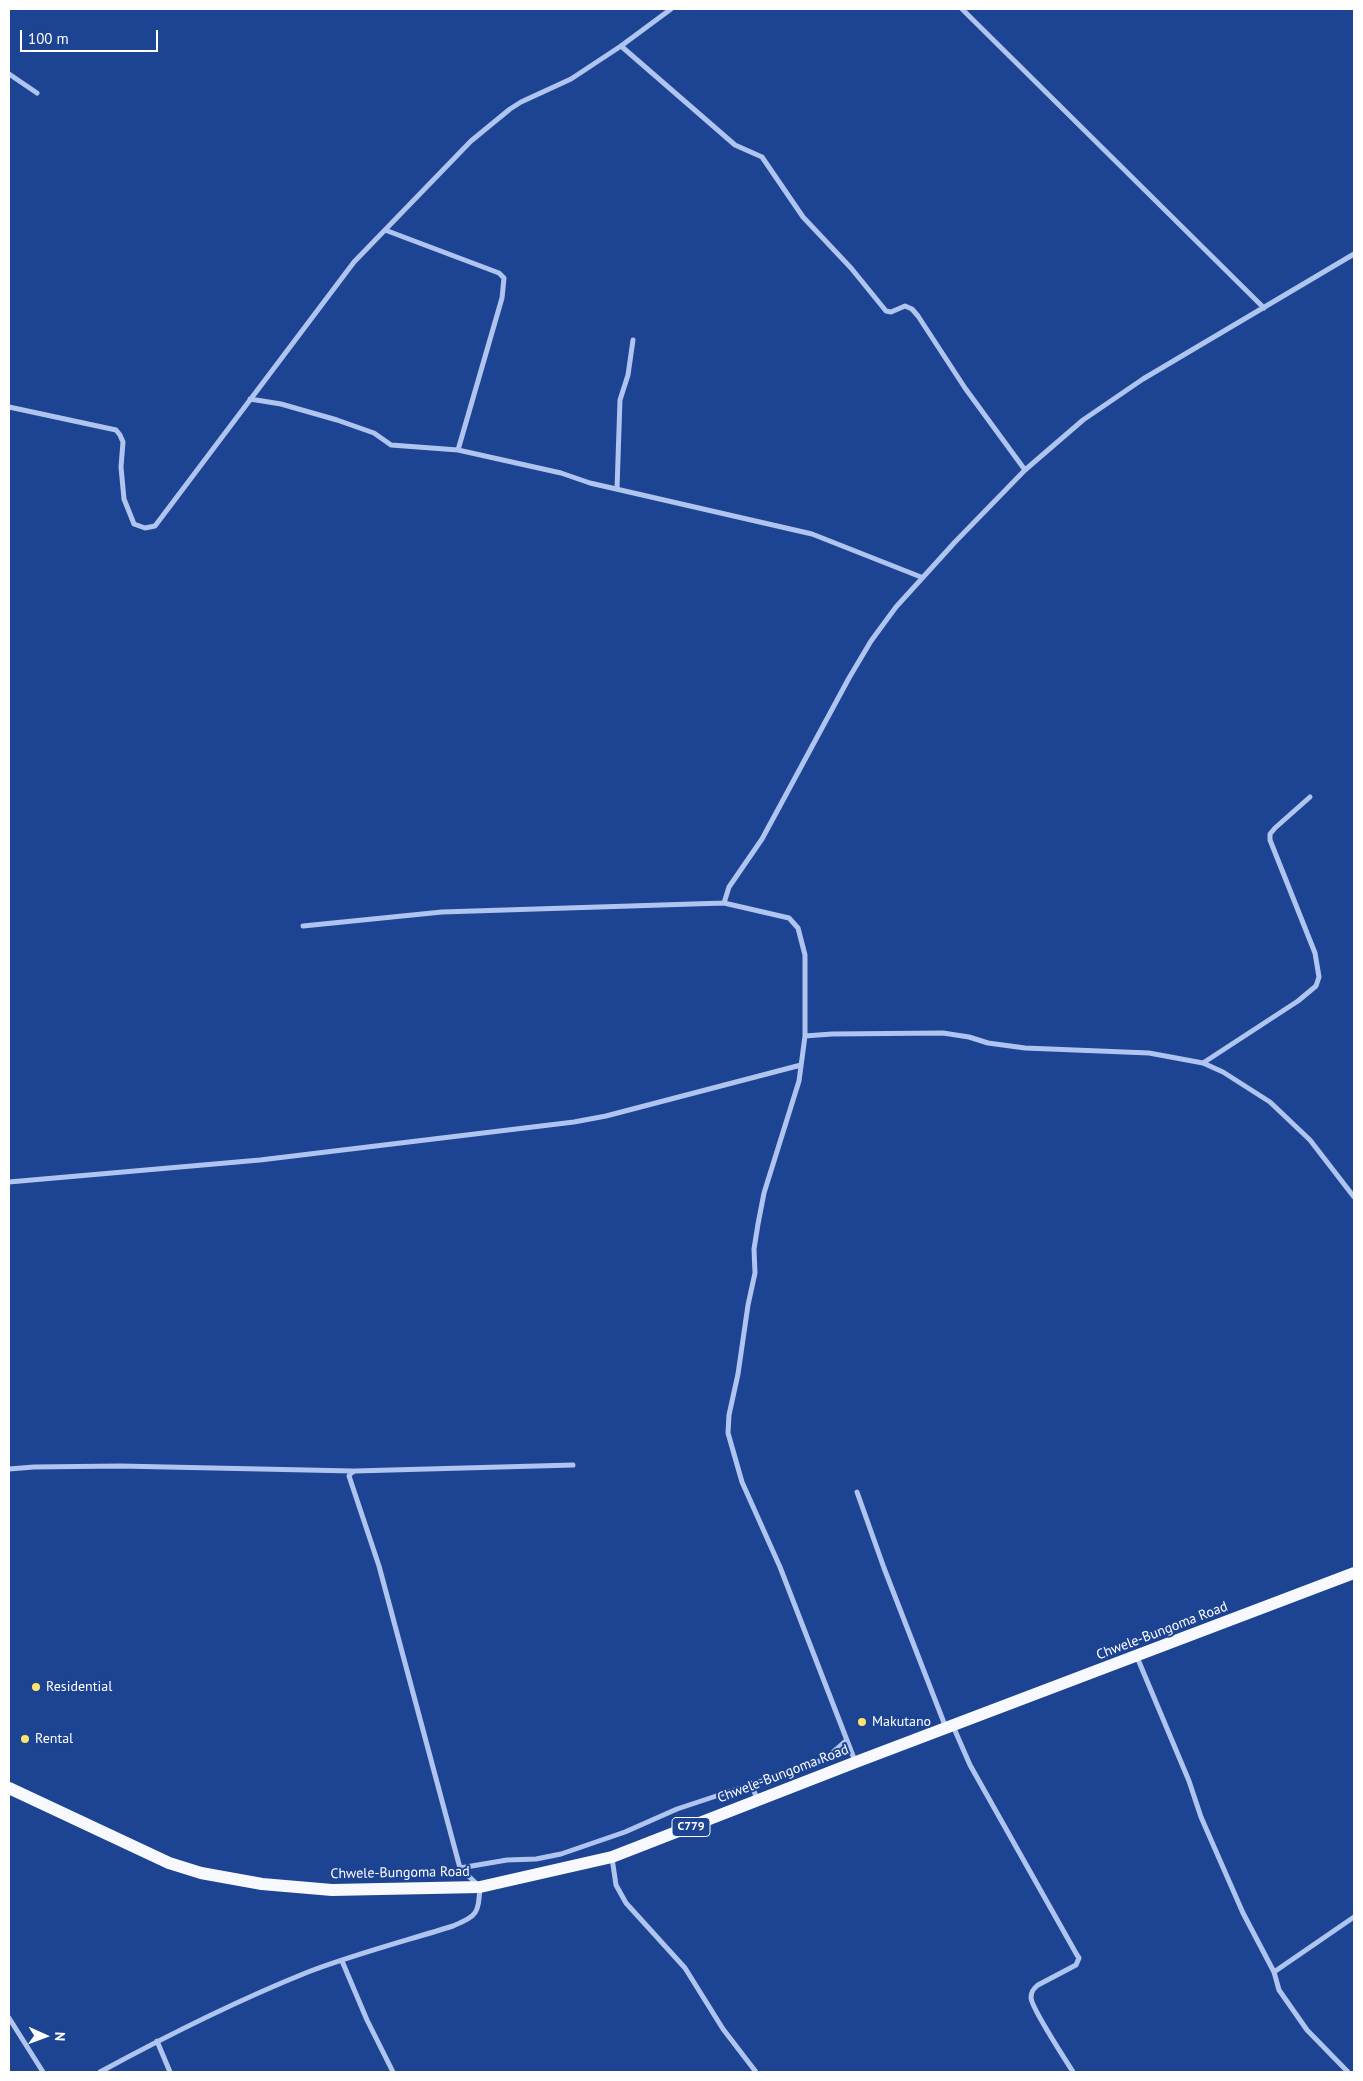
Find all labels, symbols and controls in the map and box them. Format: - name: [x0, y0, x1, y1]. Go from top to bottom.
- scale bar: [22, 20, 160, 52]
- text: 100 m: [28, 29, 69, 48]
- street label: Chwele-Bungoma Road: [1094, 1598, 1230, 1664]
- place label: Residential: [46, 1679, 112, 1695]
- marker: Residential: [30, 1681, 42, 1693]
- place label: Makutano: [872, 1714, 931, 1730]
- marker: Makutano: [856, 1716, 868, 1728]
- place label: Rental: [35, 1731, 73, 1747]
- marker: Rental: [19, 1733, 31, 1745]
- street label: Chwele-Bungoma Road: [715, 1741, 851, 1807]
- road number: C779: [672, 1818, 710, 1836]
- street label: Chwele-Bungoma Road: [330, 1863, 470, 1883]
- north arrow: [20, 2011, 70, 2061]
- text: N: [51, 2032, 69, 2041]

